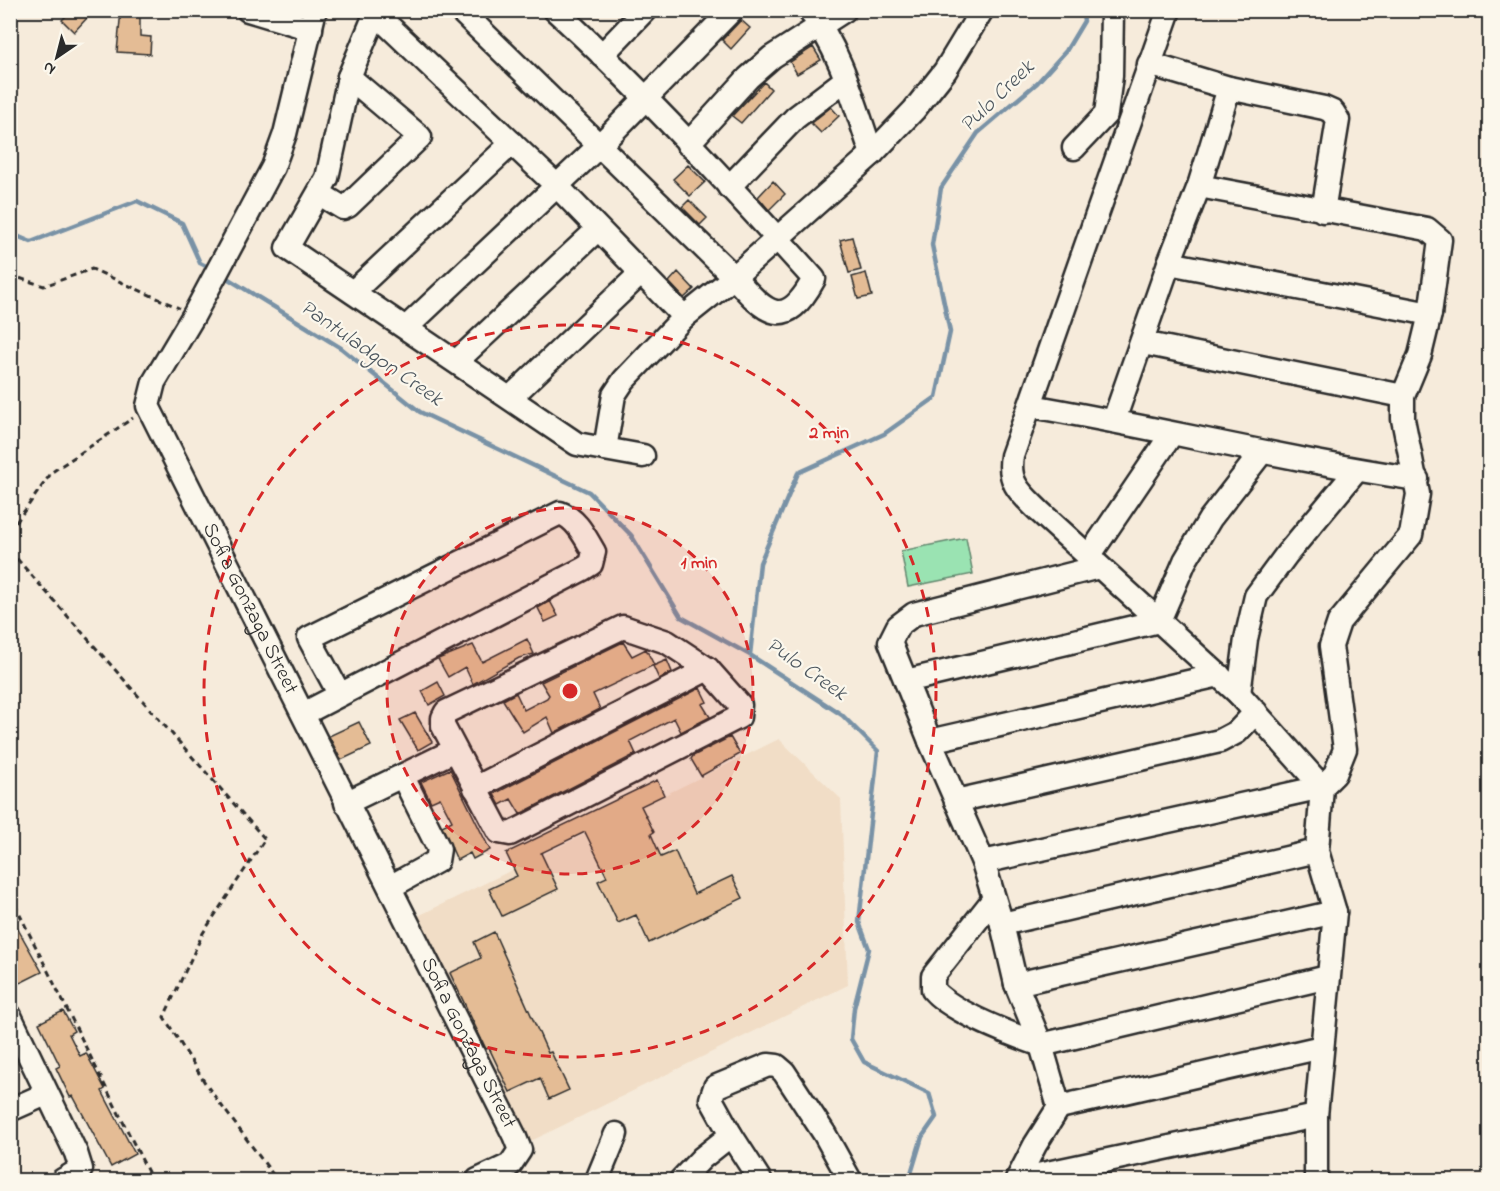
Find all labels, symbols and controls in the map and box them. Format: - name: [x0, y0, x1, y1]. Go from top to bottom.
- north arrow: [27, 27, 87, 87]
- water label: Pulo Creek: [953, 52, 1043, 141]
- text: N: [38, 55, 61, 81]
- water label: Pantuladgon Creek: [293, 293, 450, 416]
- text: 2 min: [808, 421, 849, 447]
- street label: Sofia Gonzaga Street: [194, 518, 305, 699]
- text: 1 min: [681, 551, 717, 577]
- water label: Pulo Creek: [759, 630, 854, 711]
- centre of rings: [560, 681, 580, 701]
- street label: Sofia Gonzaga Street: [412, 952, 523, 1134]

